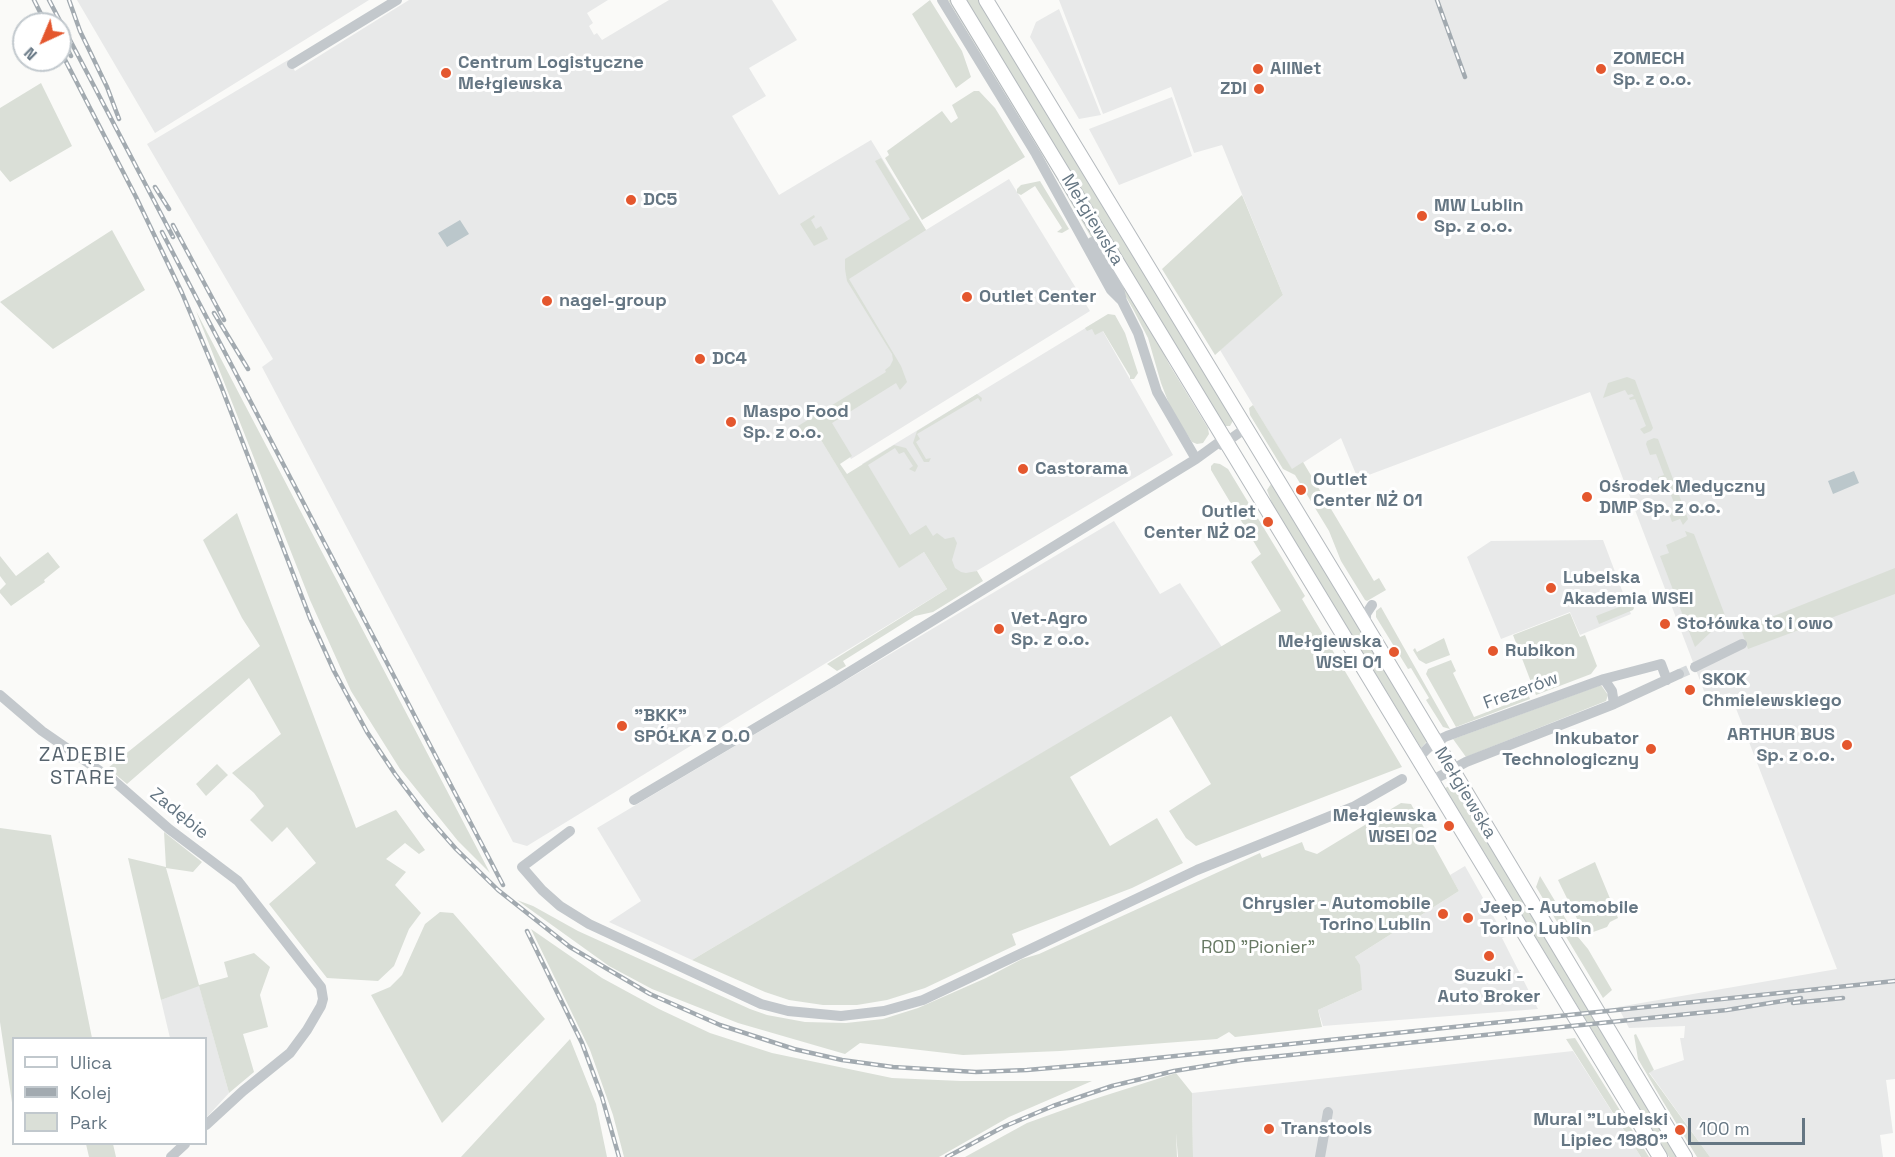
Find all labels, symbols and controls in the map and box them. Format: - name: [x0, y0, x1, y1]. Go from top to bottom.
- north arrow: [12, 12, 72, 72]
- text: N: [19, 43, 42, 65]
- place label: ZOMECH Sp. z o.o.: [1613, 48, 1692, 90]
- place label: Centrum Logistyczne Mełgiewska: [458, 52, 644, 94]
- place label: AllNet: [1270, 58, 1321, 80]
- marker: AllNet: [1251, 62, 1265, 76]
- marker: ZOMECH Sp. z o.o.: [1594, 62, 1608, 76]
- marker: Centrum Logistyczne Mełgiewska: [439, 66, 453, 80]
- place label: ZDI: [1220, 78, 1247, 100]
- marker: ZDI: [1252, 82, 1266, 96]
- street label: Mełgiewska: [1056, 170, 1128, 270]
- place label: DC5: [643, 189, 677, 211]
- marker: DC5: [624, 193, 638, 207]
- place label: MW Lublin Sp. z o.o.: [1434, 195, 1524, 238]
- marker: MW Lublin Sp. z o.o.: [1415, 209, 1429, 223]
- place label: Outlet Center: [979, 286, 1096, 308]
- place label: nagel-group: [559, 290, 667, 312]
- marker: Outlet Center: [960, 290, 974, 304]
- marker: nagel-group: [540, 294, 554, 308]
- place label: DC4: [712, 348, 747, 370]
- marker: DC4: [693, 352, 707, 366]
- place label: Maspo Food Sp. z o.o.: [743, 401, 849, 444]
- marker: Maspo Food Sp. z o.o.: [724, 415, 738, 429]
- place label: Castorama: [1035, 458, 1128, 480]
- marker: Castorama: [1016, 462, 1030, 476]
- place label: Outlet Center NŻ 01: [1313, 469, 1423, 512]
- place label: Ośrodek Medyczny DMP Sp. z o.o.: [1599, 476, 1766, 518]
- marker: Outlet Center NŻ 01: [1294, 483, 1308, 497]
- marker: Ośrodek Medyczny DMP Sp. z o.o.: [1580, 490, 1594, 504]
- place label: Outlet Center NŻ 02: [1144, 501, 1256, 544]
- marker: Outlet Center NŻ 02: [1261, 515, 1275, 529]
- place label: Lubelska Akademia WSEI: [1563, 567, 1693, 610]
- marker: Lubelska Akademia WSEI: [1544, 581, 1558, 595]
- place label: Vet-Agro Sp. z o.o.: [1011, 608, 1090, 650]
- place label: Stołówka to i owo: [1677, 613, 1833, 635]
- marker: Stołówka to i owo: [1658, 617, 1672, 631]
- marker: Vet-Agro Sp. z o.o.: [992, 622, 1006, 636]
- place label: Mełgiewska WSEI 01: [1278, 631, 1382, 674]
- place label: Rubikon: [1505, 640, 1575, 662]
- marker: Rubikon: [1486, 644, 1500, 658]
- marker: Mełgiewska WSEI 01: [1387, 645, 1401, 659]
- street label: Frezerów: [1481, 668, 1561, 714]
- place label: SKOK Chmielewskiego: [1702, 669, 1842, 712]
- marker: SKOK Chmielewskiego: [1683, 683, 1697, 697]
- place label: "BKK" SPÓŁKA Z O.O: [634, 705, 750, 748]
- marker: "BKK" SPÓŁKA Z O.O: [615, 719, 629, 733]
- place label: ARTHUR BUS Sp. z o.o.: [1727, 724, 1835, 766]
- place label: Inkubator Technologiczny: [1502, 728, 1639, 771]
- marker: ARTHUR BUS Sp. z o.o.: [1840, 738, 1854, 752]
- marker: Inkubator Technologiczny: [1644, 742, 1658, 756]
- street label: Mełgiewska: [1429, 743, 1501, 843]
- district label: ZADĘBIE STARE: [39, 744, 127, 791]
- street label: Zadębie: [145, 784, 213, 844]
- place label: Mełgiewska WSEI 02: [1333, 805, 1437, 848]
- marker: Mełgiewska WSEI 02: [1442, 819, 1456, 833]
- place label: Chrysler - Automobile Torino Lublin: [1242, 893, 1431, 936]
- place label: Jeep - Automobile Torino Lublin: [1480, 897, 1639, 940]
- marker: Chrysler - Automobile Torino Lublin: [1436, 907, 1450, 921]
- marker: Jeep - Automobile Torino Lublin: [1461, 911, 1475, 925]
- park label: ROD "Pionier": [1201, 937, 1315, 959]
- marker: Suzuki - Auto Broker: [1482, 949, 1496, 963]
- place label: Suzuki - Auto Broker: [1438, 965, 1540, 1008]
- legend: [12, 1037, 207, 1145]
- text: Ulica: [70, 1051, 112, 1074]
- text: Kolej: [70, 1081, 111, 1104]
- scale bar: [1691, 1106, 1808, 1144]
- place label: Mural "Lubelski Lipiec 1980": [1533, 1109, 1668, 1152]
- text: Park: [70, 1111, 107, 1134]
- text: 100 m: [1699, 1117, 1750, 1140]
- place label: Transtools: [1281, 1118, 1372, 1140]
- marker: Transtools: [1262, 1122, 1276, 1136]
- marker: Mural "Lubelski Lipiec 1980": [1673, 1123, 1687, 1137]

